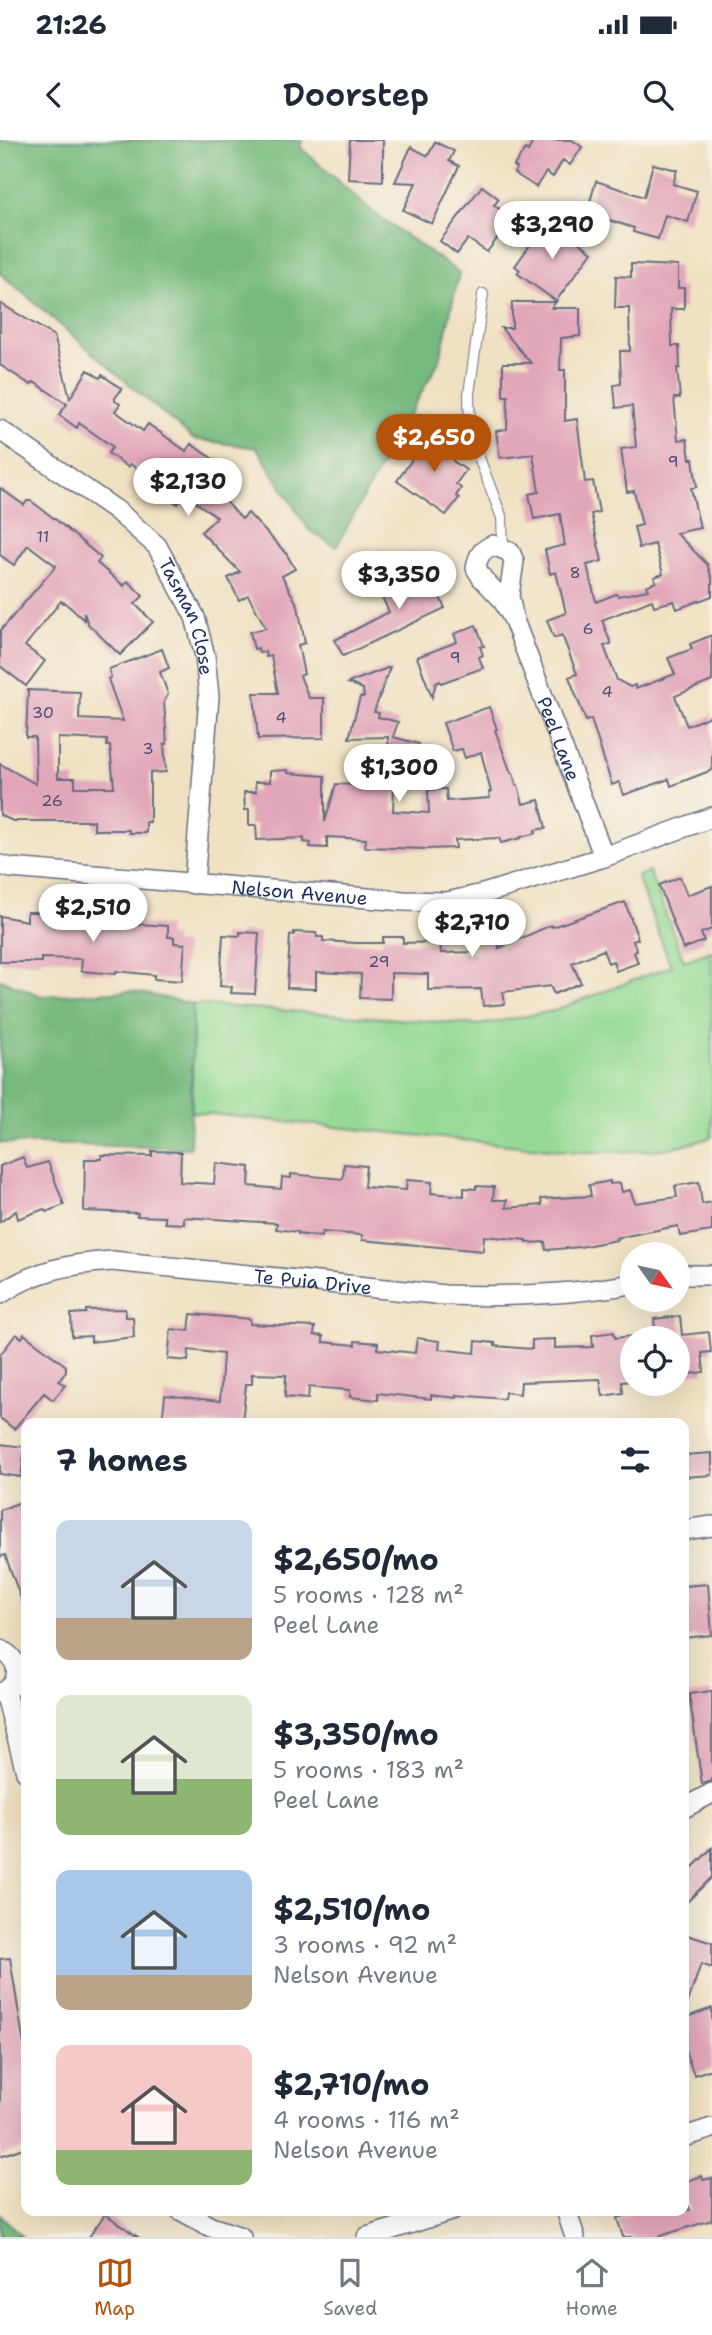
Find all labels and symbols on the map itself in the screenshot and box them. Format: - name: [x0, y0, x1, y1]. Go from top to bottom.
- pin: $3,290: [495, 201, 609, 261]
- pin: $2,650: [377, 414, 491, 474]
- house number: 9: [667, 451, 679, 472]
- pin: $2,130: [131, 458, 245, 518]
- house number: 11: [37, 526, 49, 547]
- pin: $3,350: [342, 552, 456, 611]
- street label: Tasman Close: [153, 554, 219, 676]
- house number: 8: [569, 562, 581, 583]
- house number: 6: [582, 618, 594, 639]
- house number: 9: [449, 647, 461, 668]
- house number: 4: [601, 681, 613, 702]
- street label: Peel Lane: [531, 693, 586, 784]
- house number: 30: [32, 702, 54, 723]
- house number: 4: [275, 707, 287, 728]
- house number: 3: [142, 738, 154, 759]
- pin: $1,300: [342, 744, 456, 804]
- house number: 26: [41, 790, 63, 811]
- street label: Nelson Avenue: [231, 875, 369, 911]
- pin: $2,510: [36, 884, 150, 944]
- pin: $2,710: [415, 900, 529, 959]
- house number: 29: [368, 951, 390, 972]
- north arrow: [620, 1242, 690, 1312]
- street label: Te Puia Drive: [253, 1264, 373, 1300]

